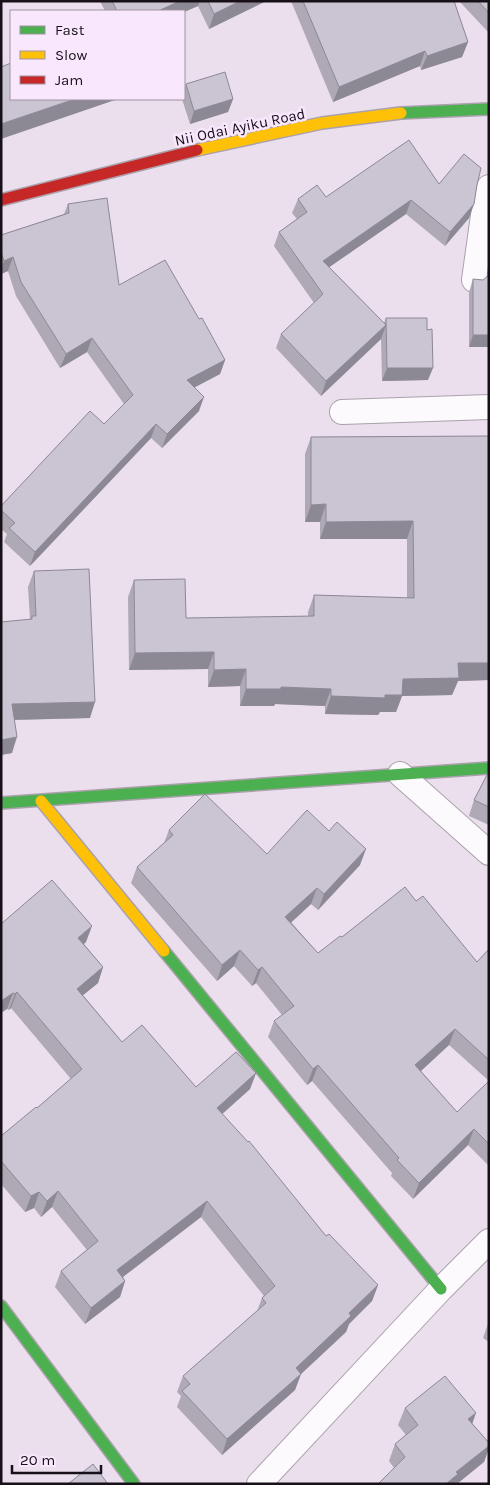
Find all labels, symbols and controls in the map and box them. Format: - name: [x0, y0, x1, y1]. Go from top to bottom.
- legend: [10, 10, 185, 100]
- text: Fast: [55, 21, 85, 39]
- text: Slow: [55, 46, 87, 64]
- text: Jam: [55, 71, 83, 89]
- street label: Nii Odai Ayiku Road: [173, 104, 307, 150]
- scale bar: [12, 1442, 101, 1474]
- text: 20 m: [20, 1451, 55, 1469]

